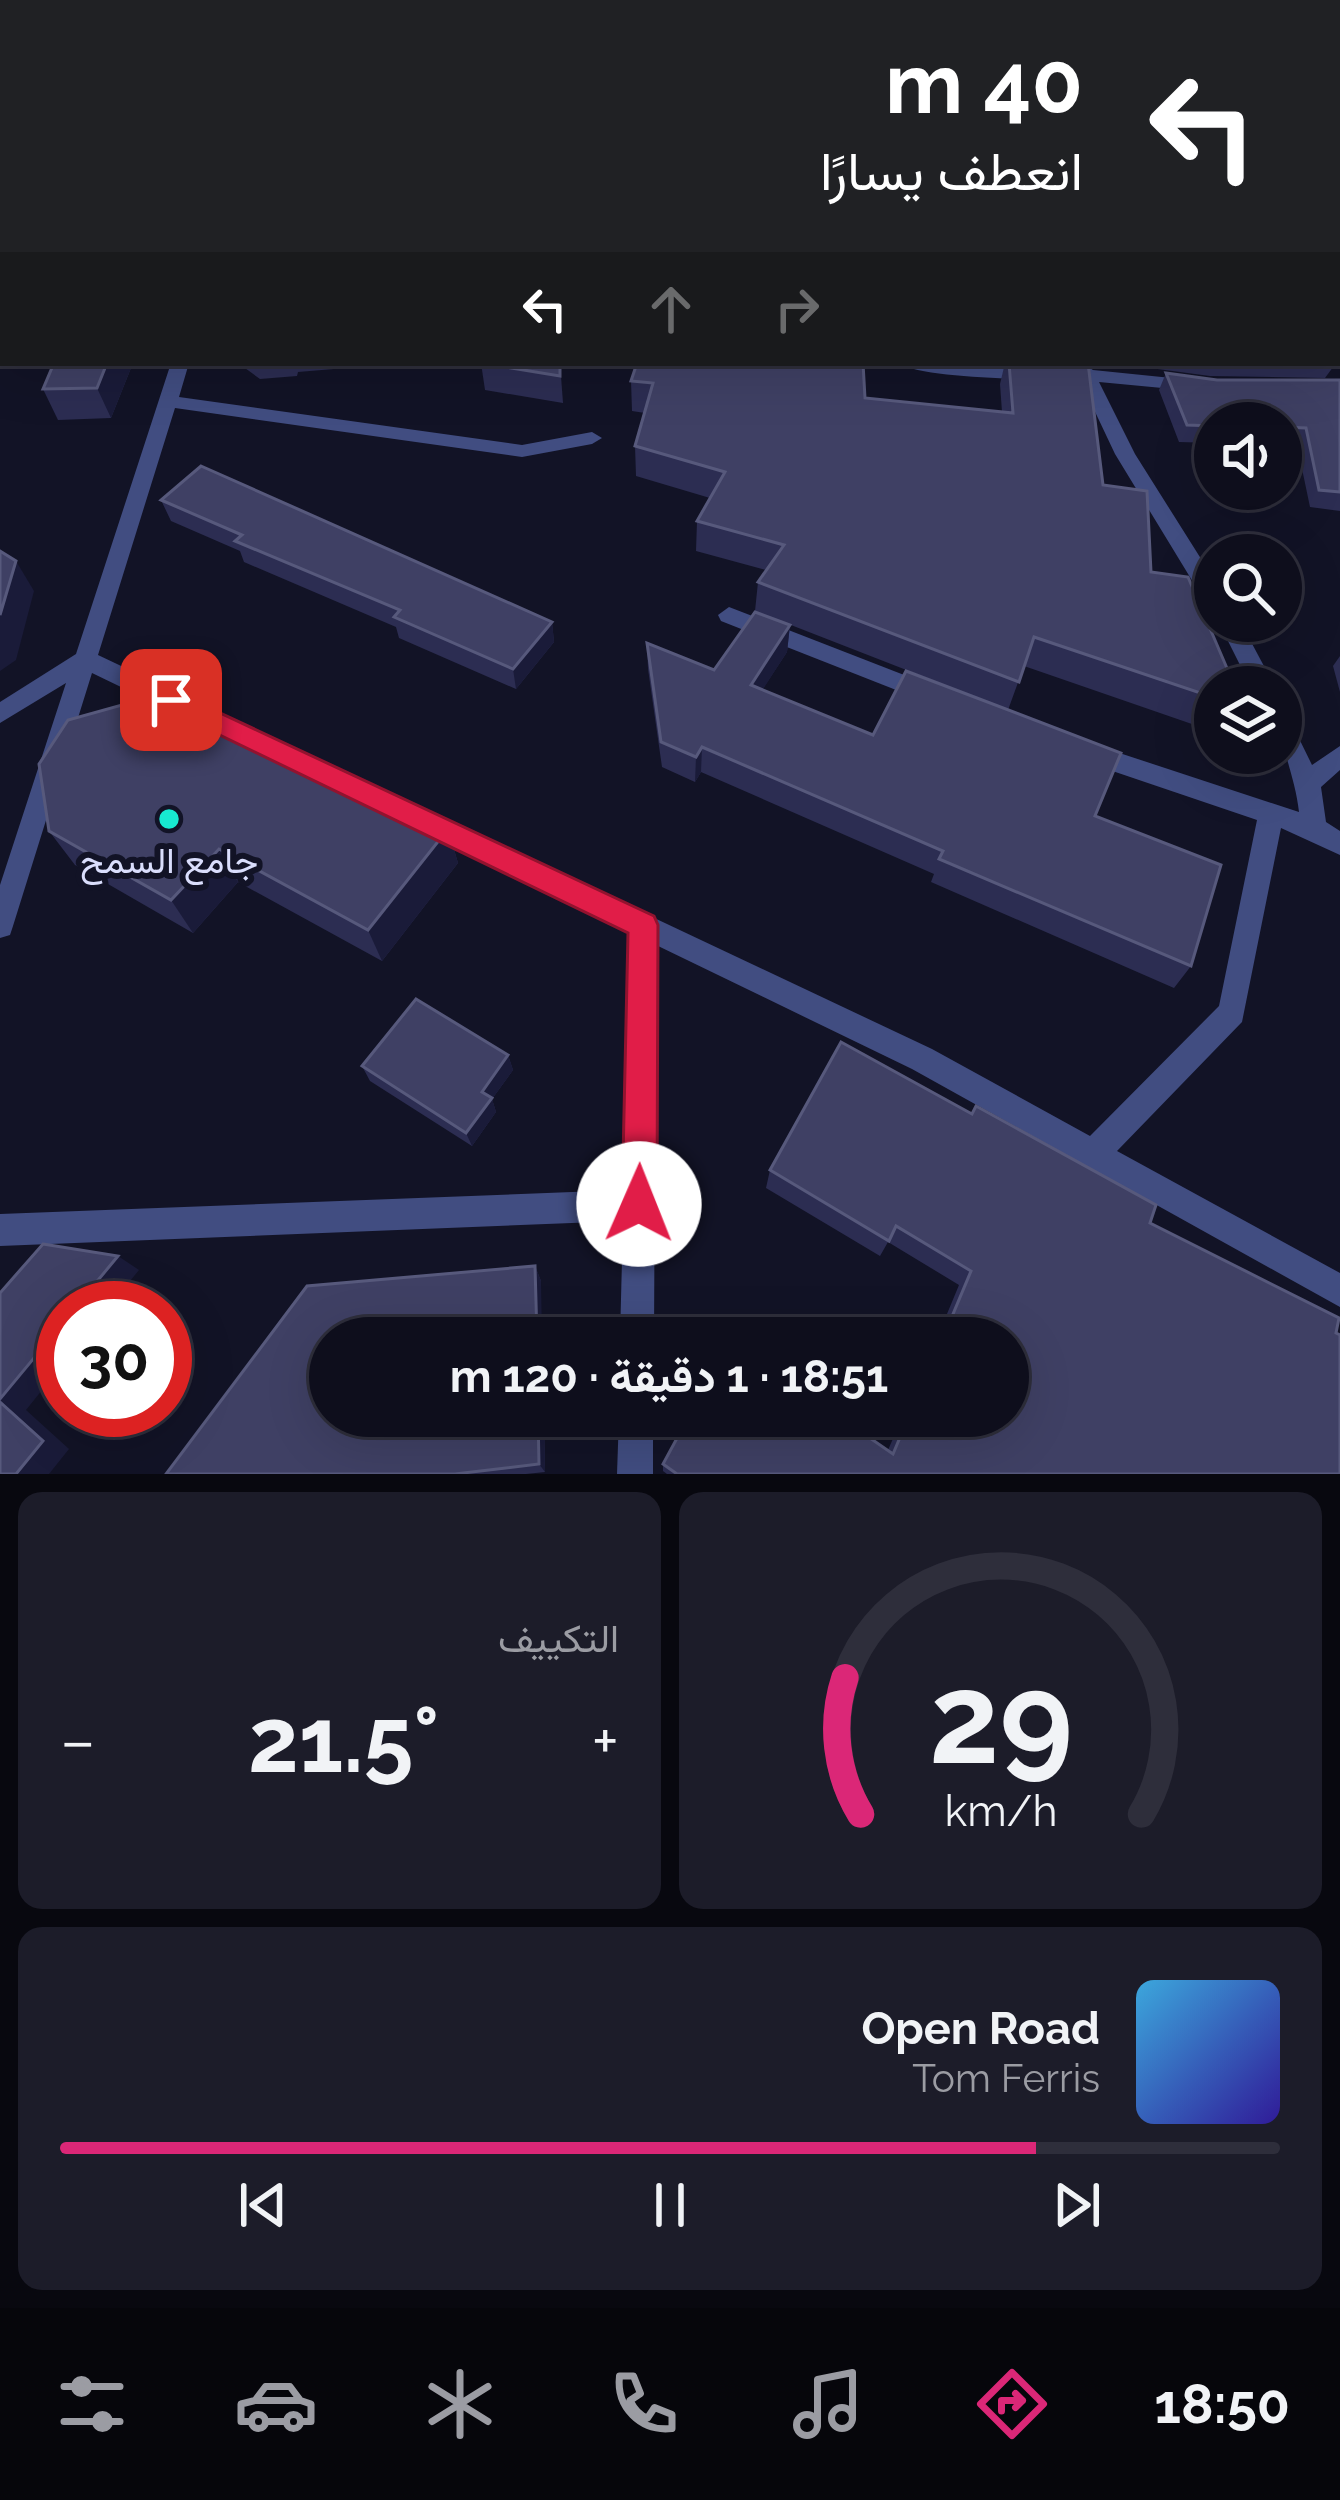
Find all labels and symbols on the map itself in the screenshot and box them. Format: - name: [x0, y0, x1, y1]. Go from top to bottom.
- pin: [120, 649, 222, 751]
- marker: جامع السمح: [156, 806, 182, 832]
- place label: جامع السمح: [80, 839, 258, 886]
- position arrow: [576, 1141, 702, 1267]
- speed limit sign: 30: [36, 1281, 192, 1437]

